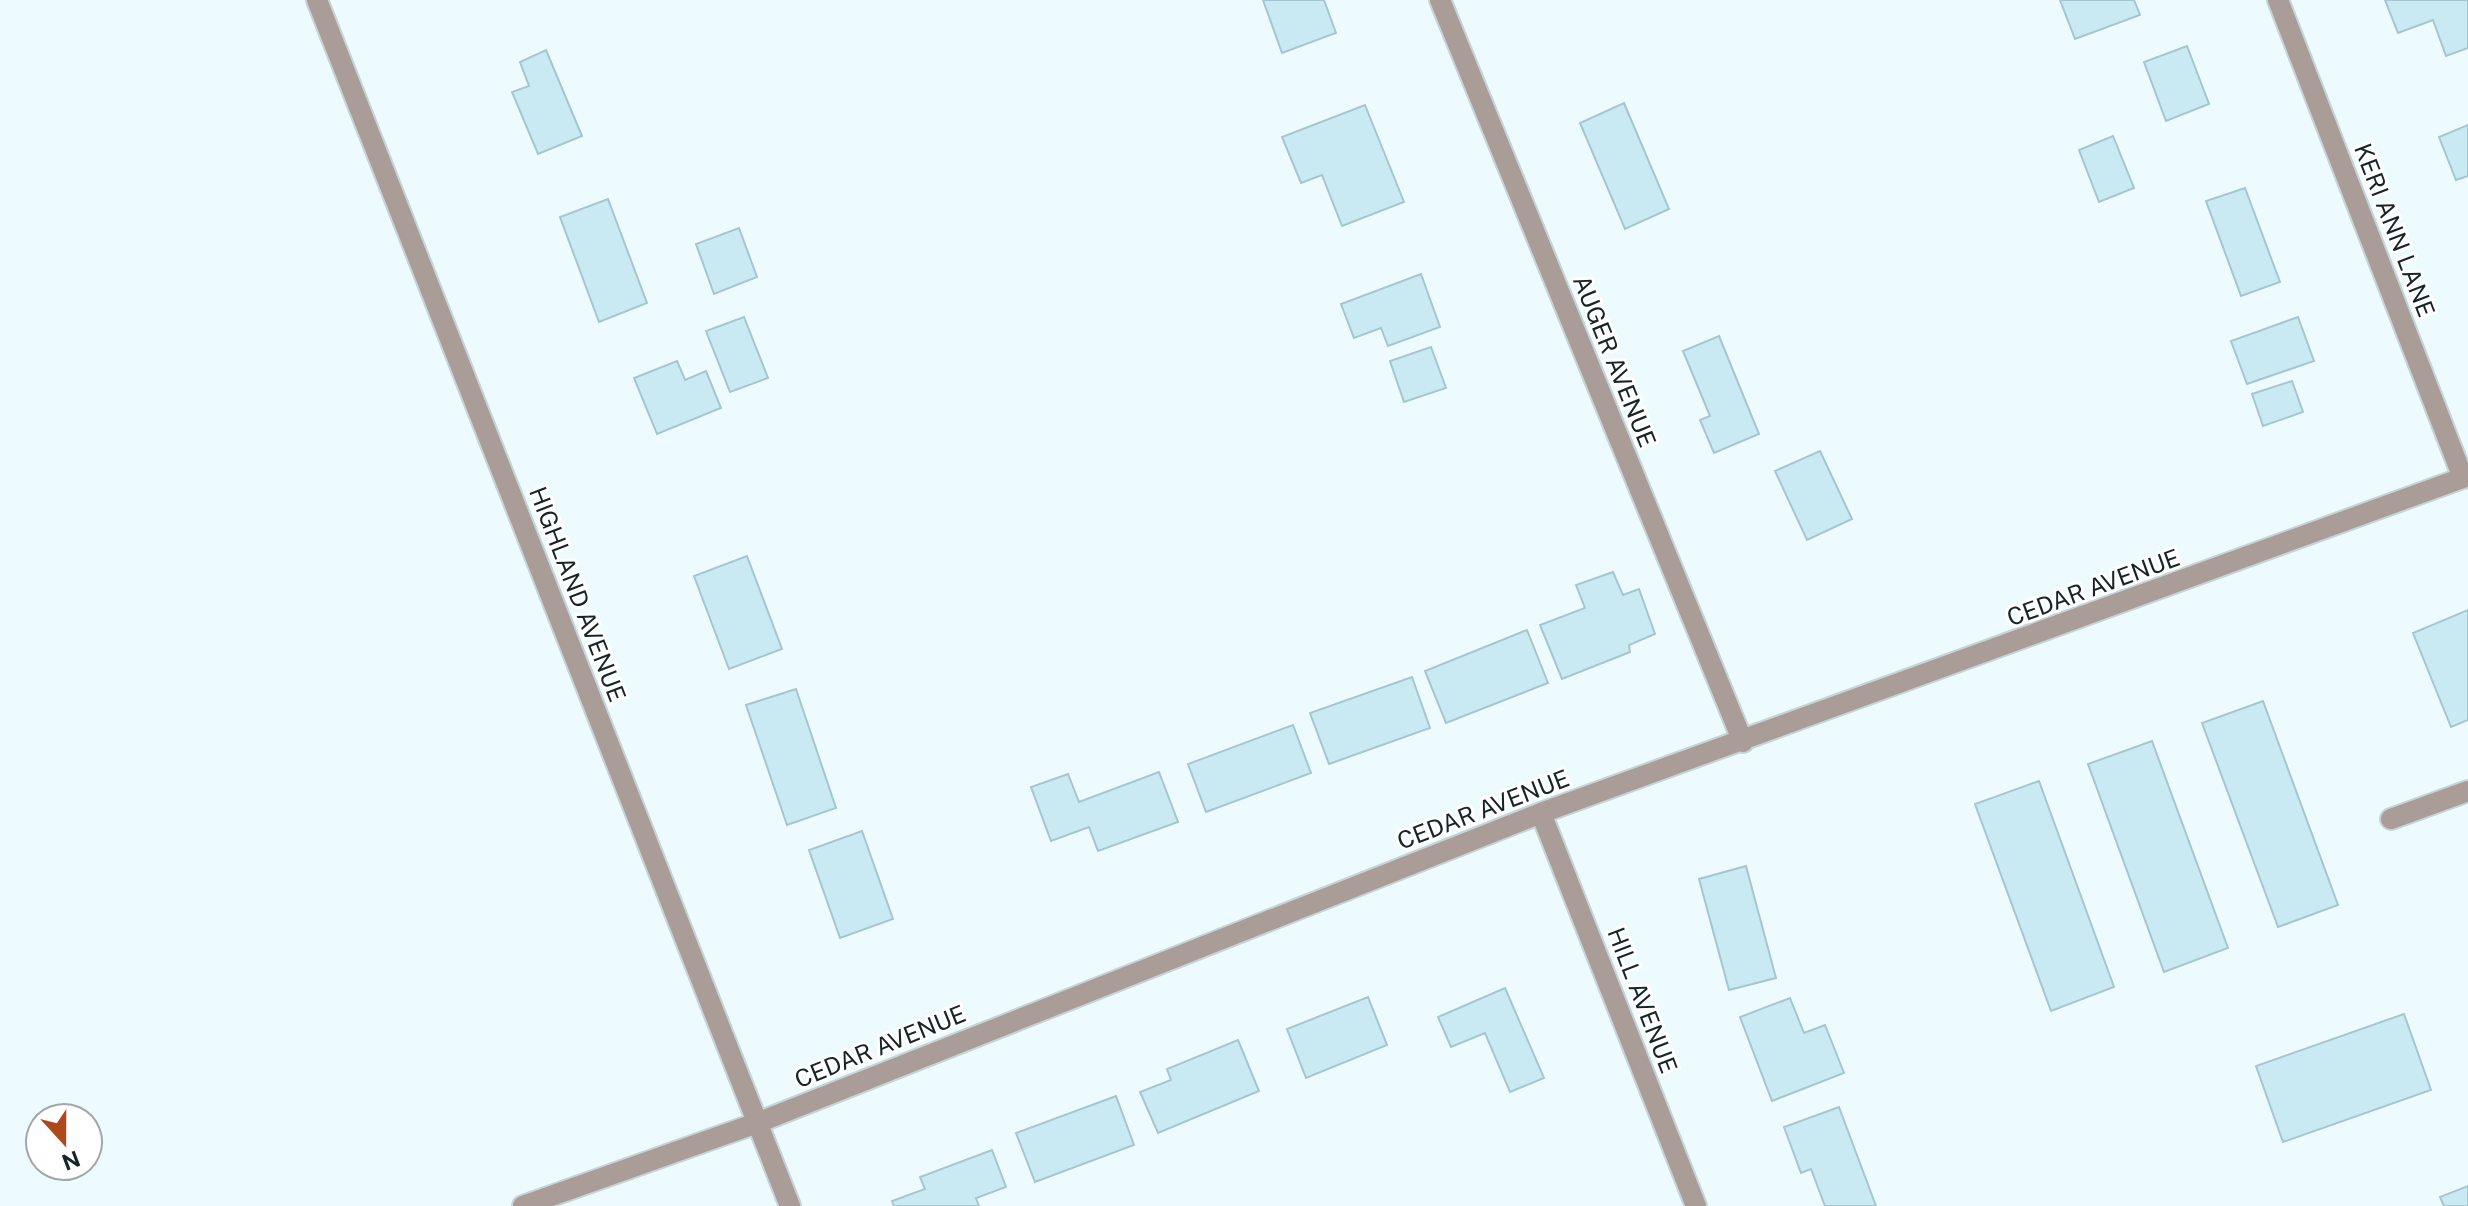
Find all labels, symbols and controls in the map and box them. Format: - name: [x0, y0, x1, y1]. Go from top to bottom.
- street label: KERI ANN LANE: [2349, 139, 2441, 321]
- street label: AUGER AVENUE: [1568, 271, 1662, 451]
- street label: HIGHLAND AVENUE: [524, 482, 632, 706]
- street label: CEDAR AVENUE: [2003, 543, 2183, 631]
- street label: CEDAR AVENUE: [1393, 763, 1573, 855]
- street label: HILL AVENUE: [1602, 923, 1684, 1077]
- street label: CEDAR AVENUE: [790, 999, 970, 1093]
- north arrow: [24, 1102, 104, 1182]
- text: N: [58, 1145, 84, 1176]

